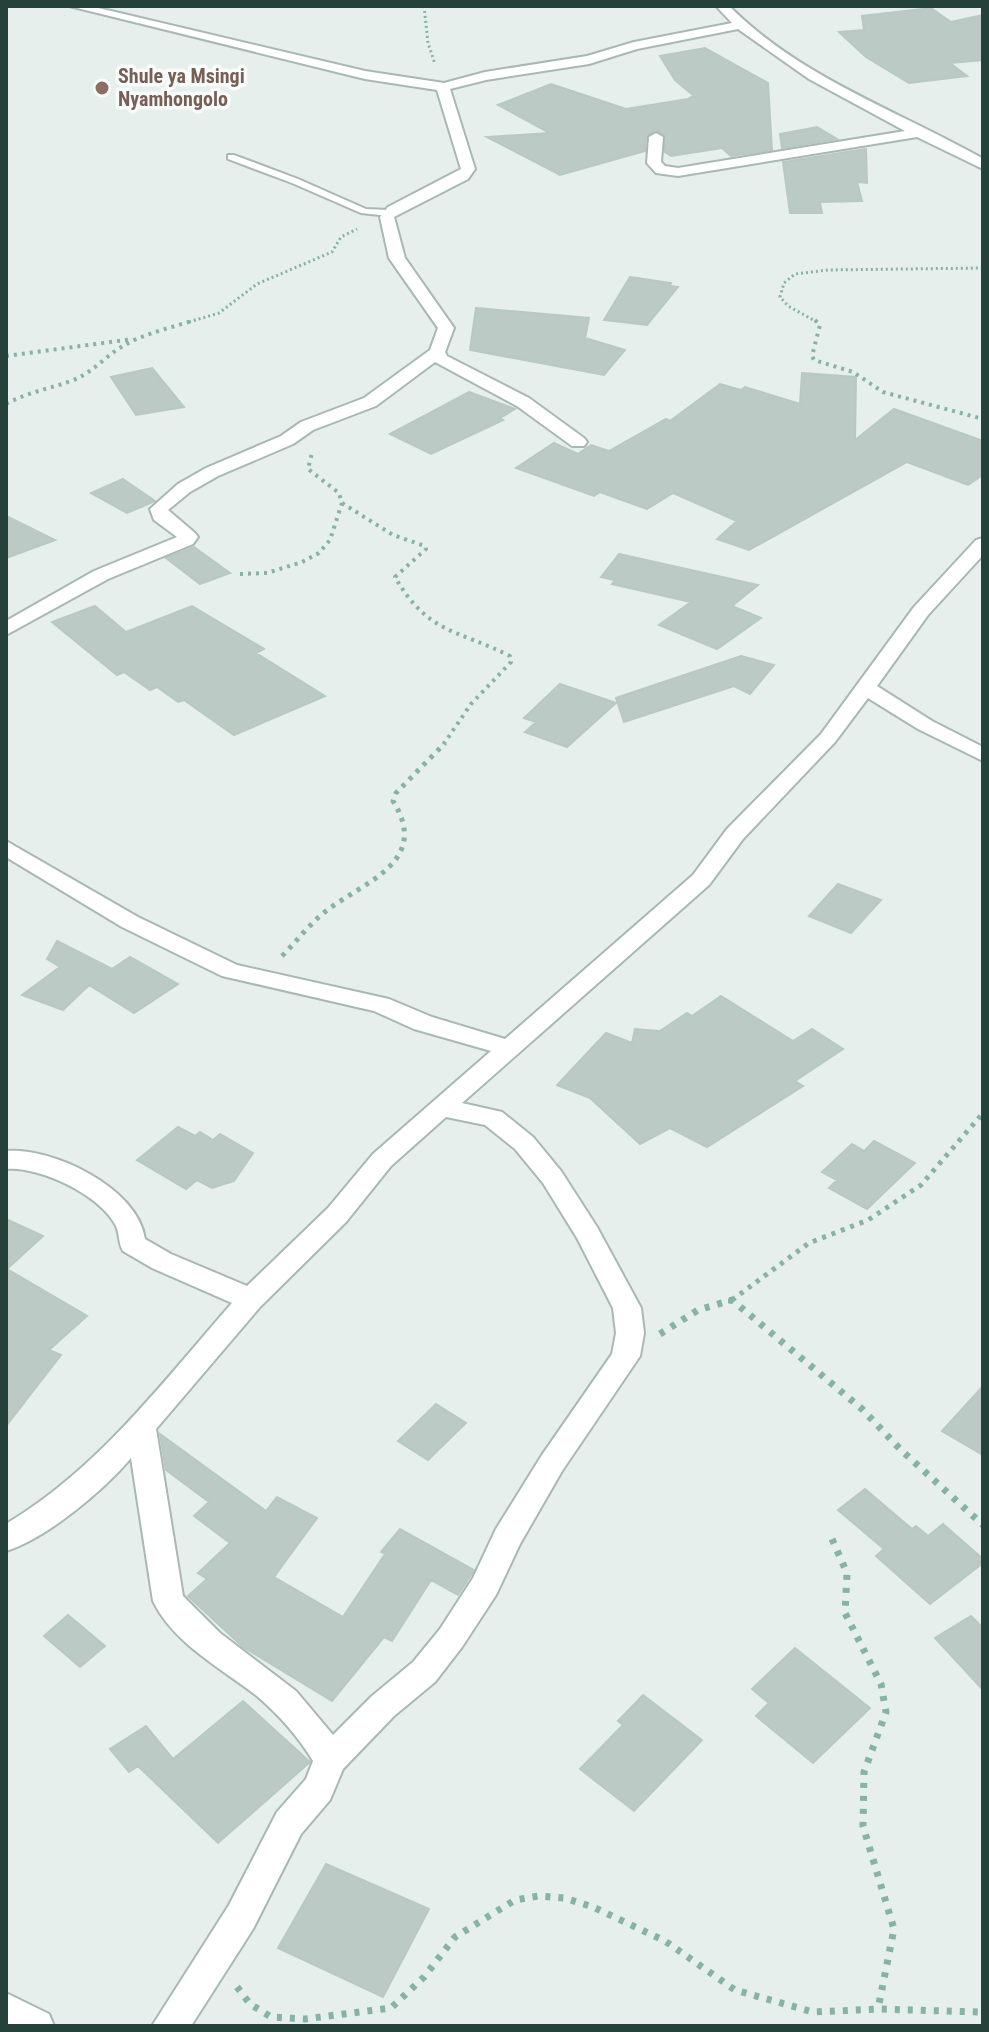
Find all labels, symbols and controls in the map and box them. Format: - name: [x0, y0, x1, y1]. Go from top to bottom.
- place label: Shule ya Msingi Nyamhongolo: [118, 64, 245, 111]
- marker: Shule ya Msingi Nyamhongolo: [93, 79, 111, 97]

